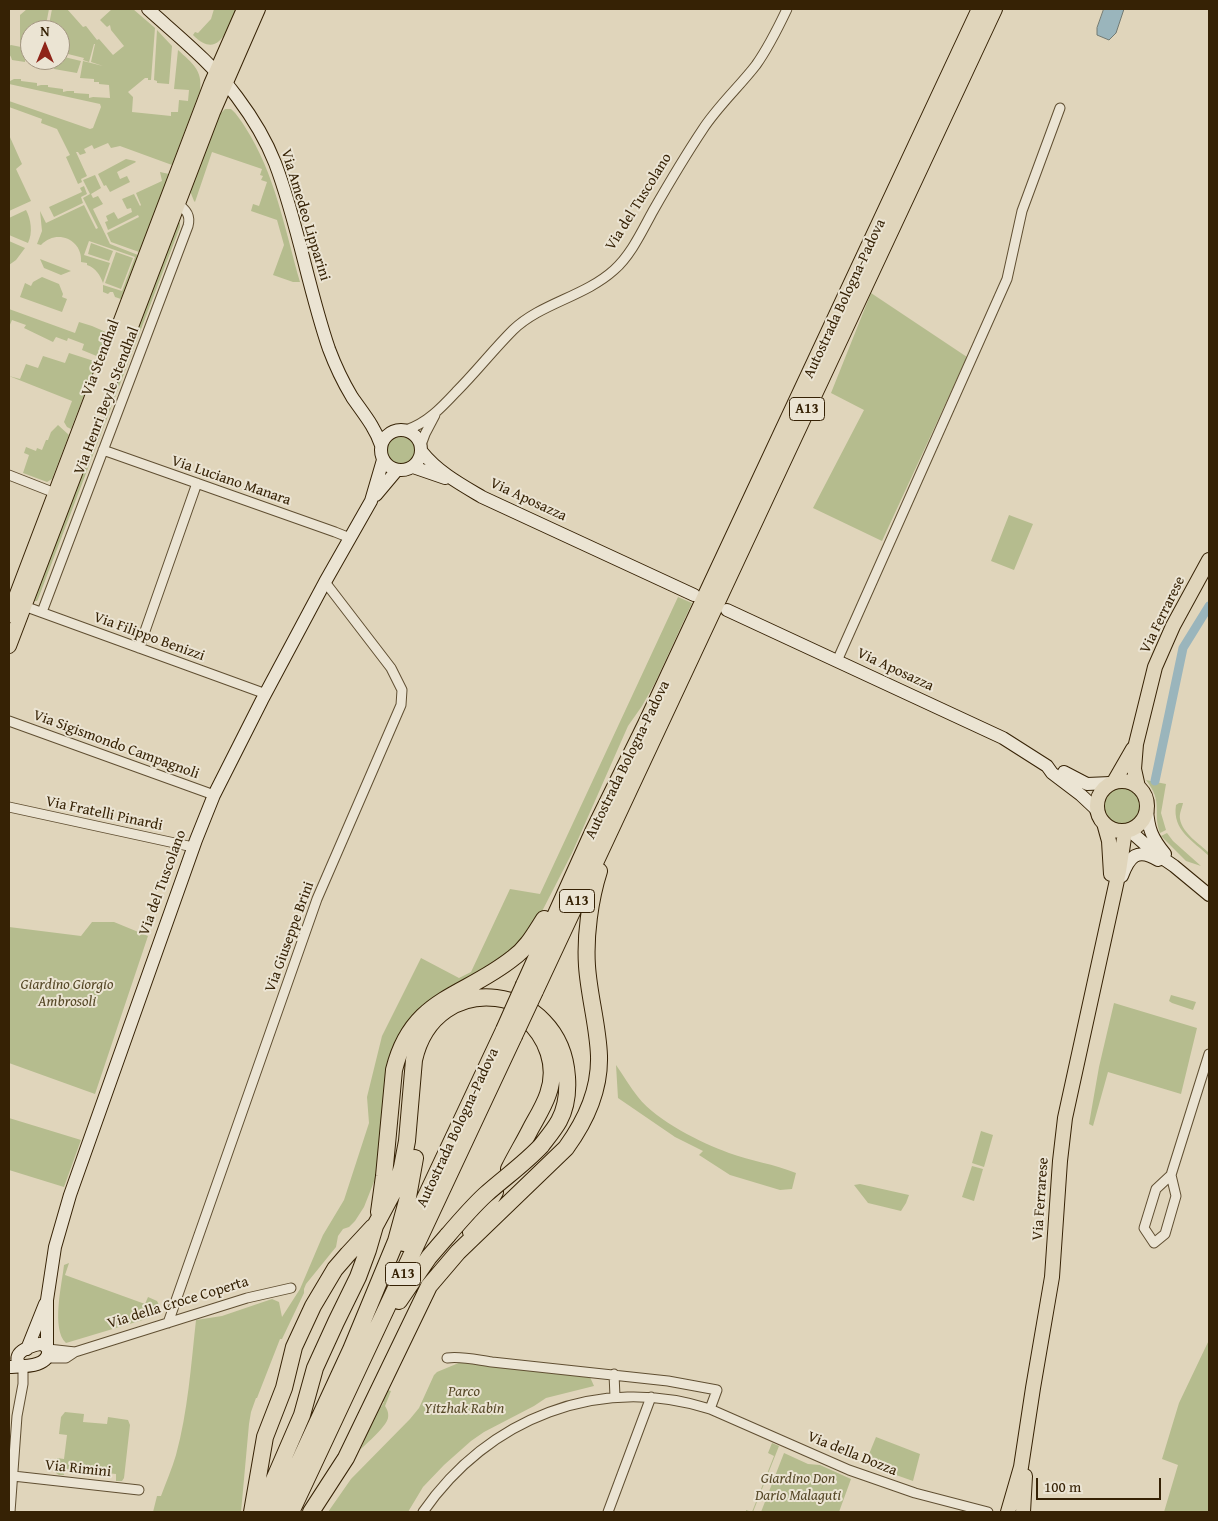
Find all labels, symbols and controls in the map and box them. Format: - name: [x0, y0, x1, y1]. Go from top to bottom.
- north arrow: [20, 20, 70, 70]
- text: N: [40, 21, 50, 41]
- street label: Via Amedeo Lipparini: [276, 147, 334, 283]
- street label: Via del Tuscolano: [602, 150, 676, 254]
- street label: Autostrada Bologna-Padova: [800, 216, 890, 382]
- street label: Via Stendhal: [78, 317, 124, 399]
- street label: Via Henri Beyle Stendhal: [70, 325, 144, 477]
- road number: A13: [790, 398, 824, 420]
- street label: Via Luciano Manara: [169, 452, 293, 510]
- street label: Via Aposazza: [487, 474, 569, 526]
- street label: Via Ferrarese: [1137, 574, 1189, 656]
- street label: Via Filippo Benizzi: [91, 609, 207, 665]
- street label: Via Aposazza: [854, 644, 936, 696]
- street label: Autostrada Bologna-Padova: [582, 678, 674, 842]
- street label: Via Sigismondo Campagnoli: [30, 707, 202, 783]
- street label: Via Fratelli Pinardi: [44, 793, 164, 835]
- street label: Via del Tuscolano: [136, 828, 190, 938]
- street label: Via Giuseppe Brini: [262, 879, 318, 995]
- road number: A13: [560, 889, 594, 912]
- park label: Giardino Giorgio Ambrosoli: [21, 976, 113, 1011]
- street label: Autostrada Bologna-Padova: [413, 1045, 503, 1211]
- street label: Via Ferrarese: [1029, 1157, 1053, 1241]
- road number: A13: [386, 1262, 420, 1286]
- street label: Via della Croce Coperta: [105, 1273, 251, 1333]
- park label: Parco Yitzhak Rabin: [424, 1383, 504, 1418]
- street label: Via della Dozza: [804, 1428, 900, 1480]
- street label: Via Rimini: [44, 1457, 112, 1481]
- scale bar: [1038, 1468, 1163, 1500]
- park label: Giardino Don Dario Malaguti: [755, 1470, 841, 1505]
- text: 100 m: [1044, 1476, 1081, 1497]

